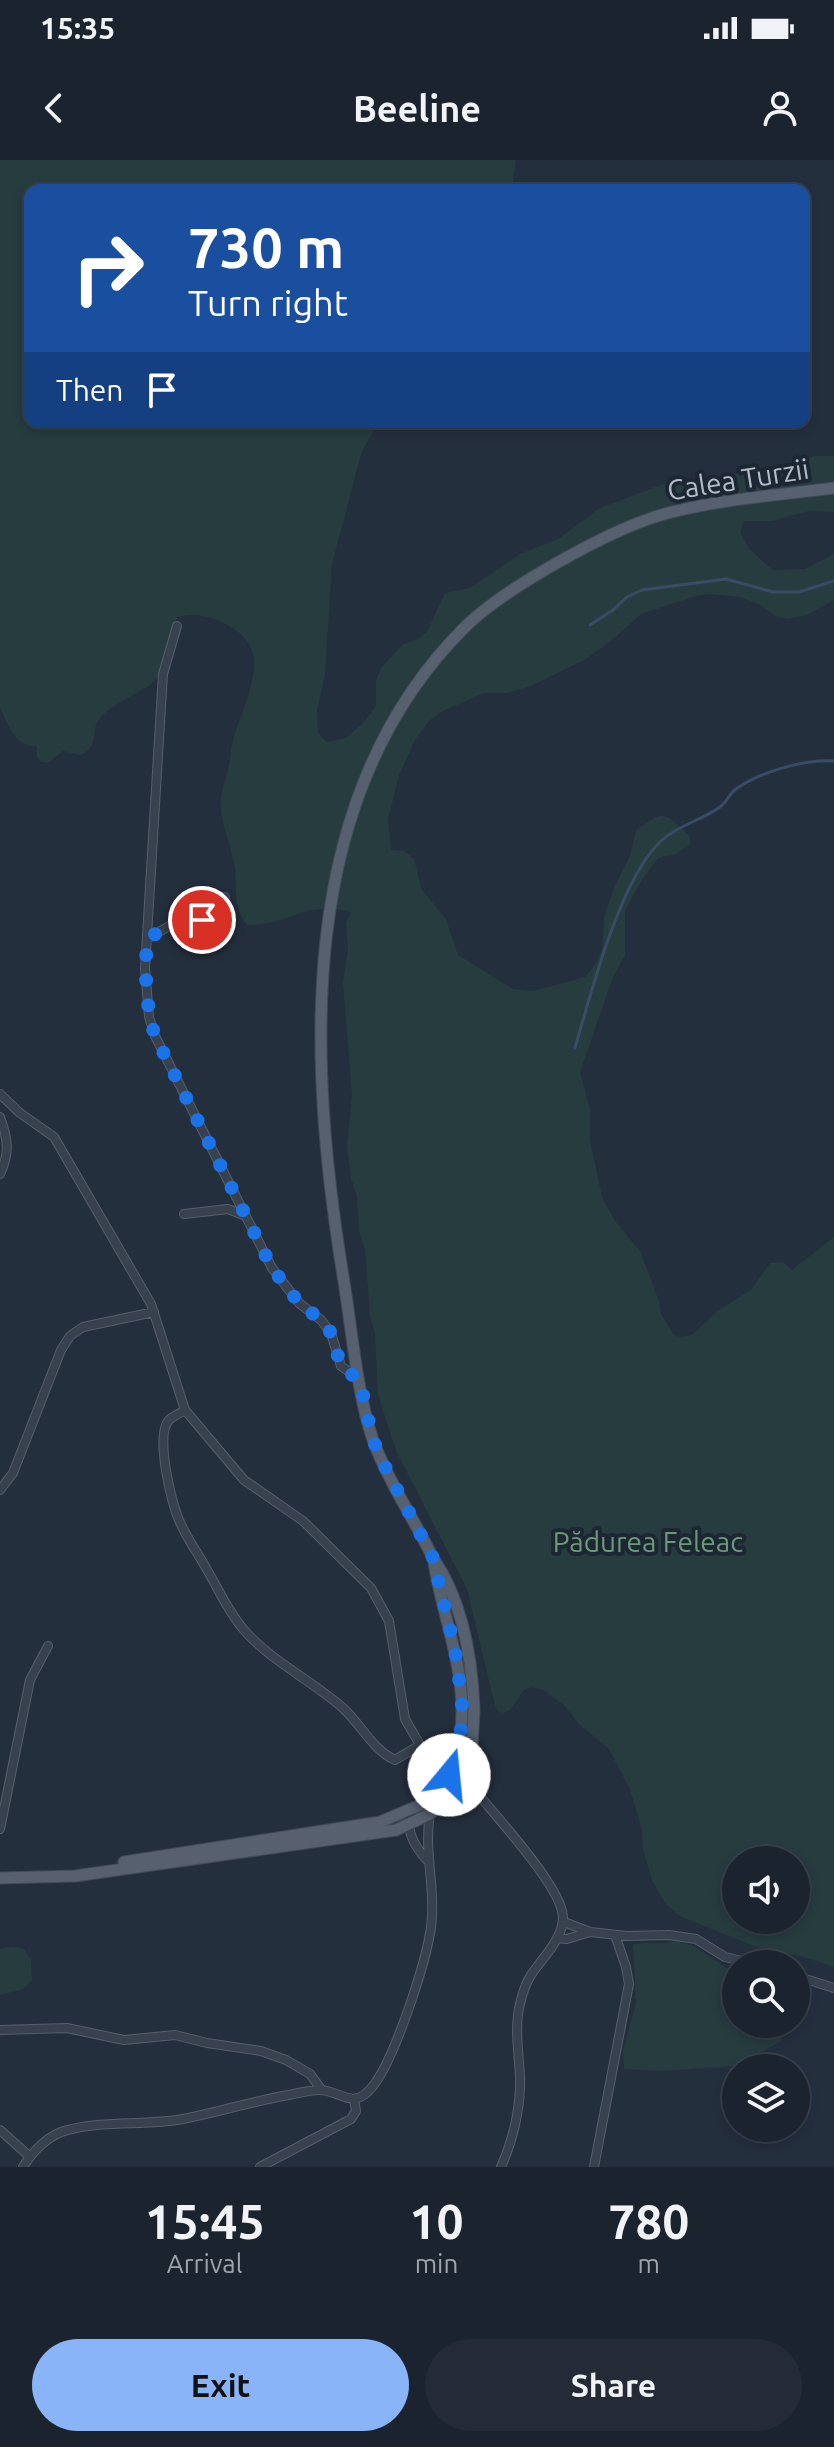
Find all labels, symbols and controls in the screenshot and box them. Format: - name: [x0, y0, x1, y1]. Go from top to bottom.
- text: 15:35: [40, 11, 115, 45]
- icon: back: [32, 86, 76, 130]
- icon: person: [758, 86, 802, 130]
- text: Beeline: [353, 88, 481, 129]
- icon: right: [56, 216, 160, 320]
- text: 730 m: [188, 216, 344, 279]
- text: Turn right: [188, 282, 348, 323]
- icon: arrive: [140, 368, 184, 412]
- text: Then: [56, 373, 124, 407]
- street label: Calea Turzii: [665, 452, 811, 506]
- pin: [168, 886, 236, 954]
- icon: arrive: [180, 898, 224, 942]
- park label: Pădurea Feleac: [553, 1526, 743, 1557]
- position arrow: [407, 1733, 491, 1817]
- map controls: [722, 1846, 810, 2142]
- button: sound: [722, 1846, 810, 1934]
- button: search: [722, 1950, 810, 2038]
- button: layers: [722, 2054, 810, 2142]
- text: 15:45: [145, 2194, 265, 2248]
- text: 10: [409, 2194, 464, 2248]
- text: 780: [608, 2194, 689, 2248]
- text: Arrival: [167, 2249, 243, 2278]
- text: min: [415, 2249, 458, 2278]
- text: m: [638, 2249, 660, 2278]
- button: Exit: [32, 2339, 409, 2431]
- button: Share: [425, 2339, 802, 2431]

